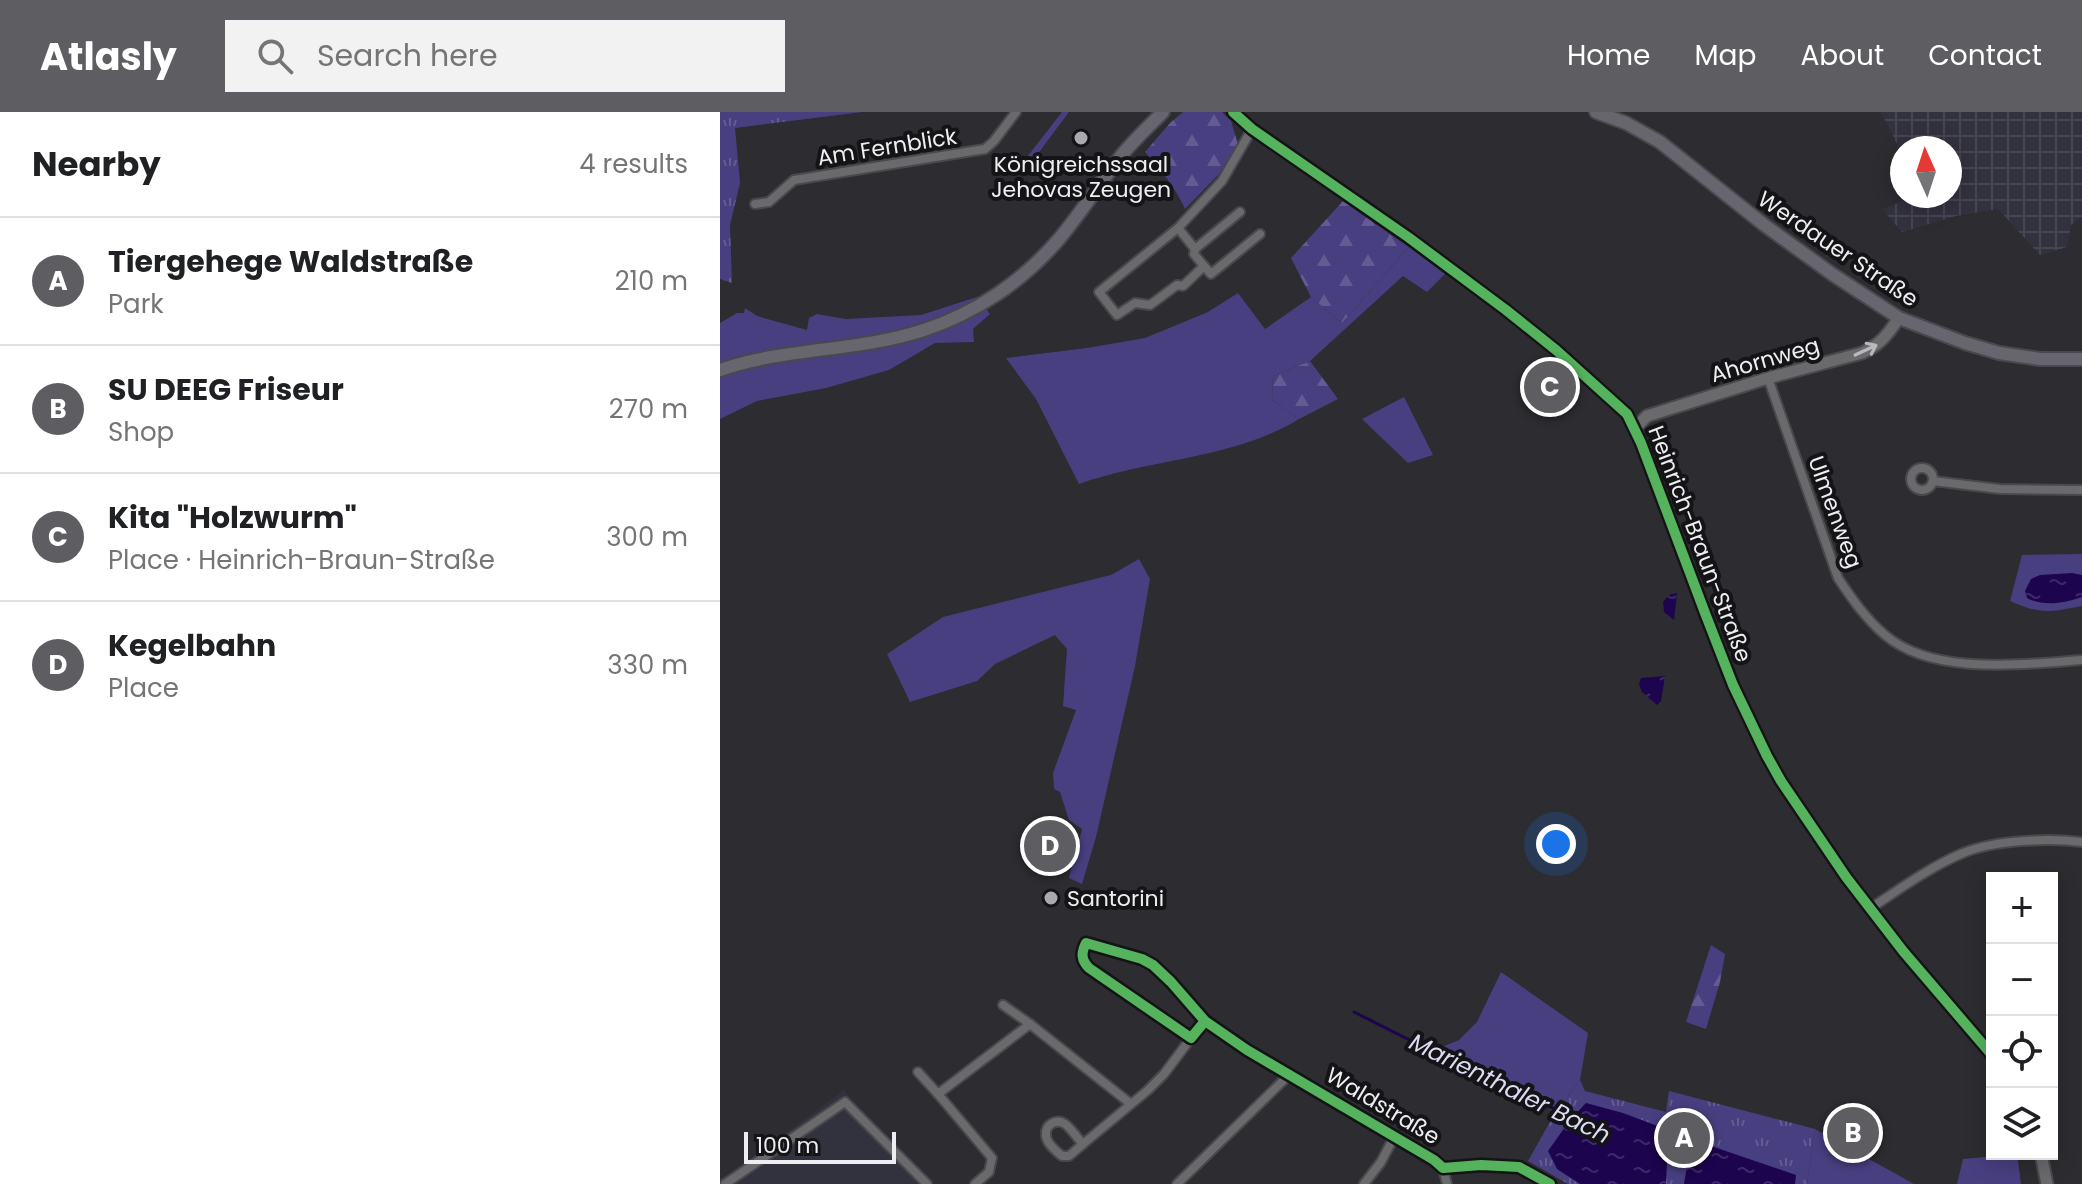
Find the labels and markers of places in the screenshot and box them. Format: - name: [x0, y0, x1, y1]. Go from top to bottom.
- marker: Königreichssaal Jehovas Zeugen: [1072, 129, 1090, 147]
- place label: Königreichssaal Jehovas Zeugen: [991, 149, 1171, 205]
- pin: C: [1524, 357, 1576, 417]
- pin: D: [1024, 816, 1076, 876]
- place label: Santorini: [1067, 883, 1164, 914]
- marker: Santorini: [1042, 889, 1060, 907]
- pin: B: [1827, 1103, 1879, 1163]
- pin: A: [1658, 1108, 1710, 1168]

